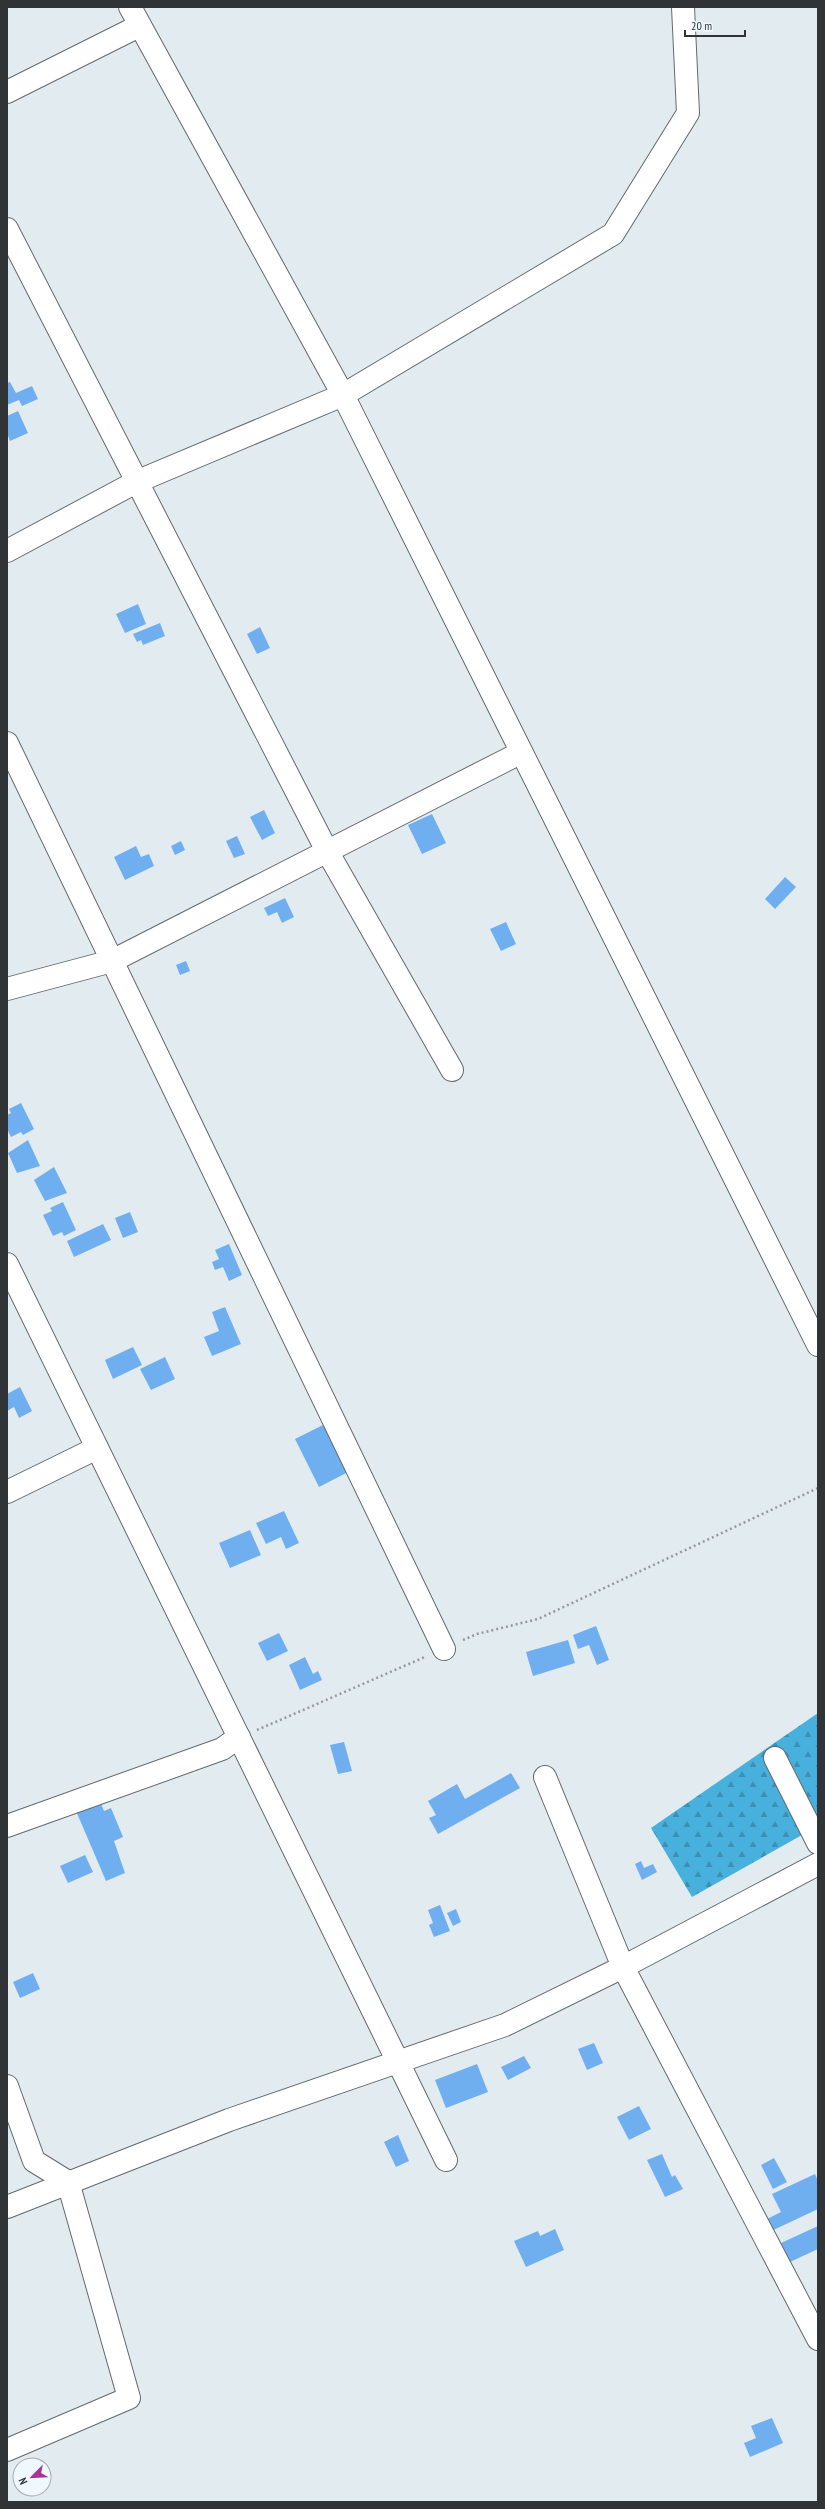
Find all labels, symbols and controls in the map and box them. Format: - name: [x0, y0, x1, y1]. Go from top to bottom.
- scale bar: [685, 12, 745, 38]
- text: 20 m: [691, 18, 712, 33]
- north arrow: [12, 2457, 52, 2497]
- text: N: [15, 2475, 30, 2487]

